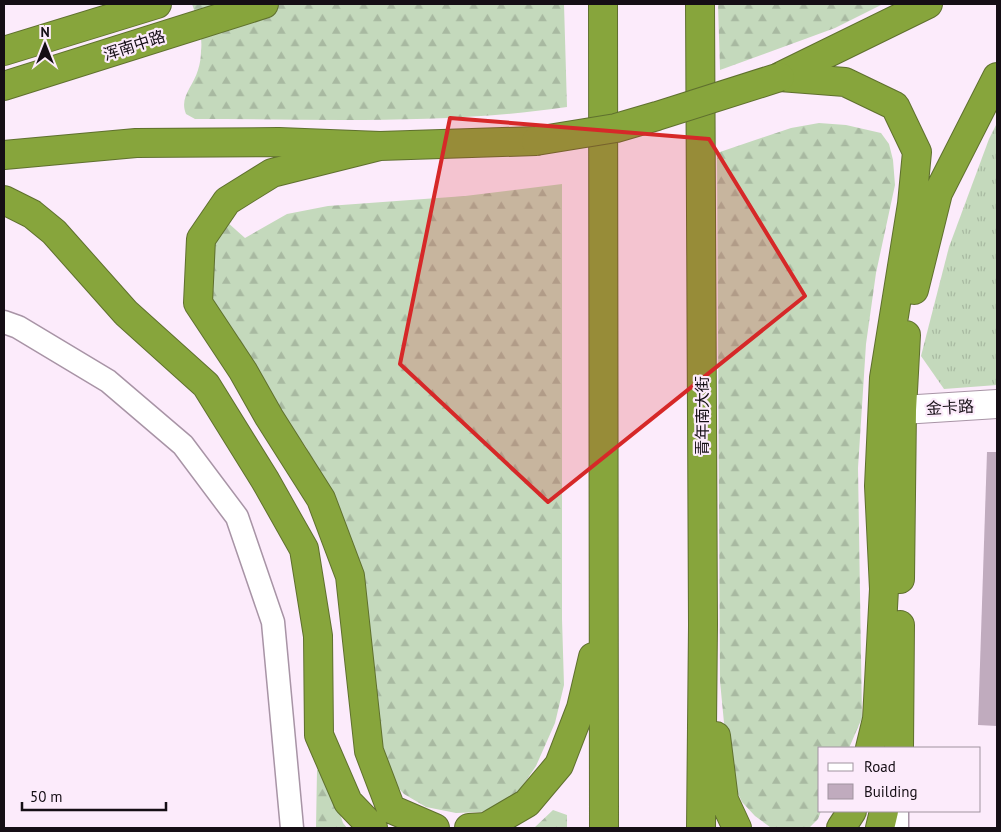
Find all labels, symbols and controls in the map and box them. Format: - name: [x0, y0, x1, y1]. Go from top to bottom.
- north arrow: [20, 20, 70, 70]
- text: N: [40, 23, 50, 41]
- street label: 浑南中路: [100, 26, 168, 64]
- street label: 青年南大街: [692, 376, 712, 456]
- street label: 金卡路: [926, 396, 974, 418]
- legend: [818, 747, 981, 812]
- text: Road: [864, 757, 896, 776]
- scale bar: [22, 780, 166, 812]
- text: Building: [864, 782, 918, 801]
- text: 50 m: [30, 787, 63, 806]

